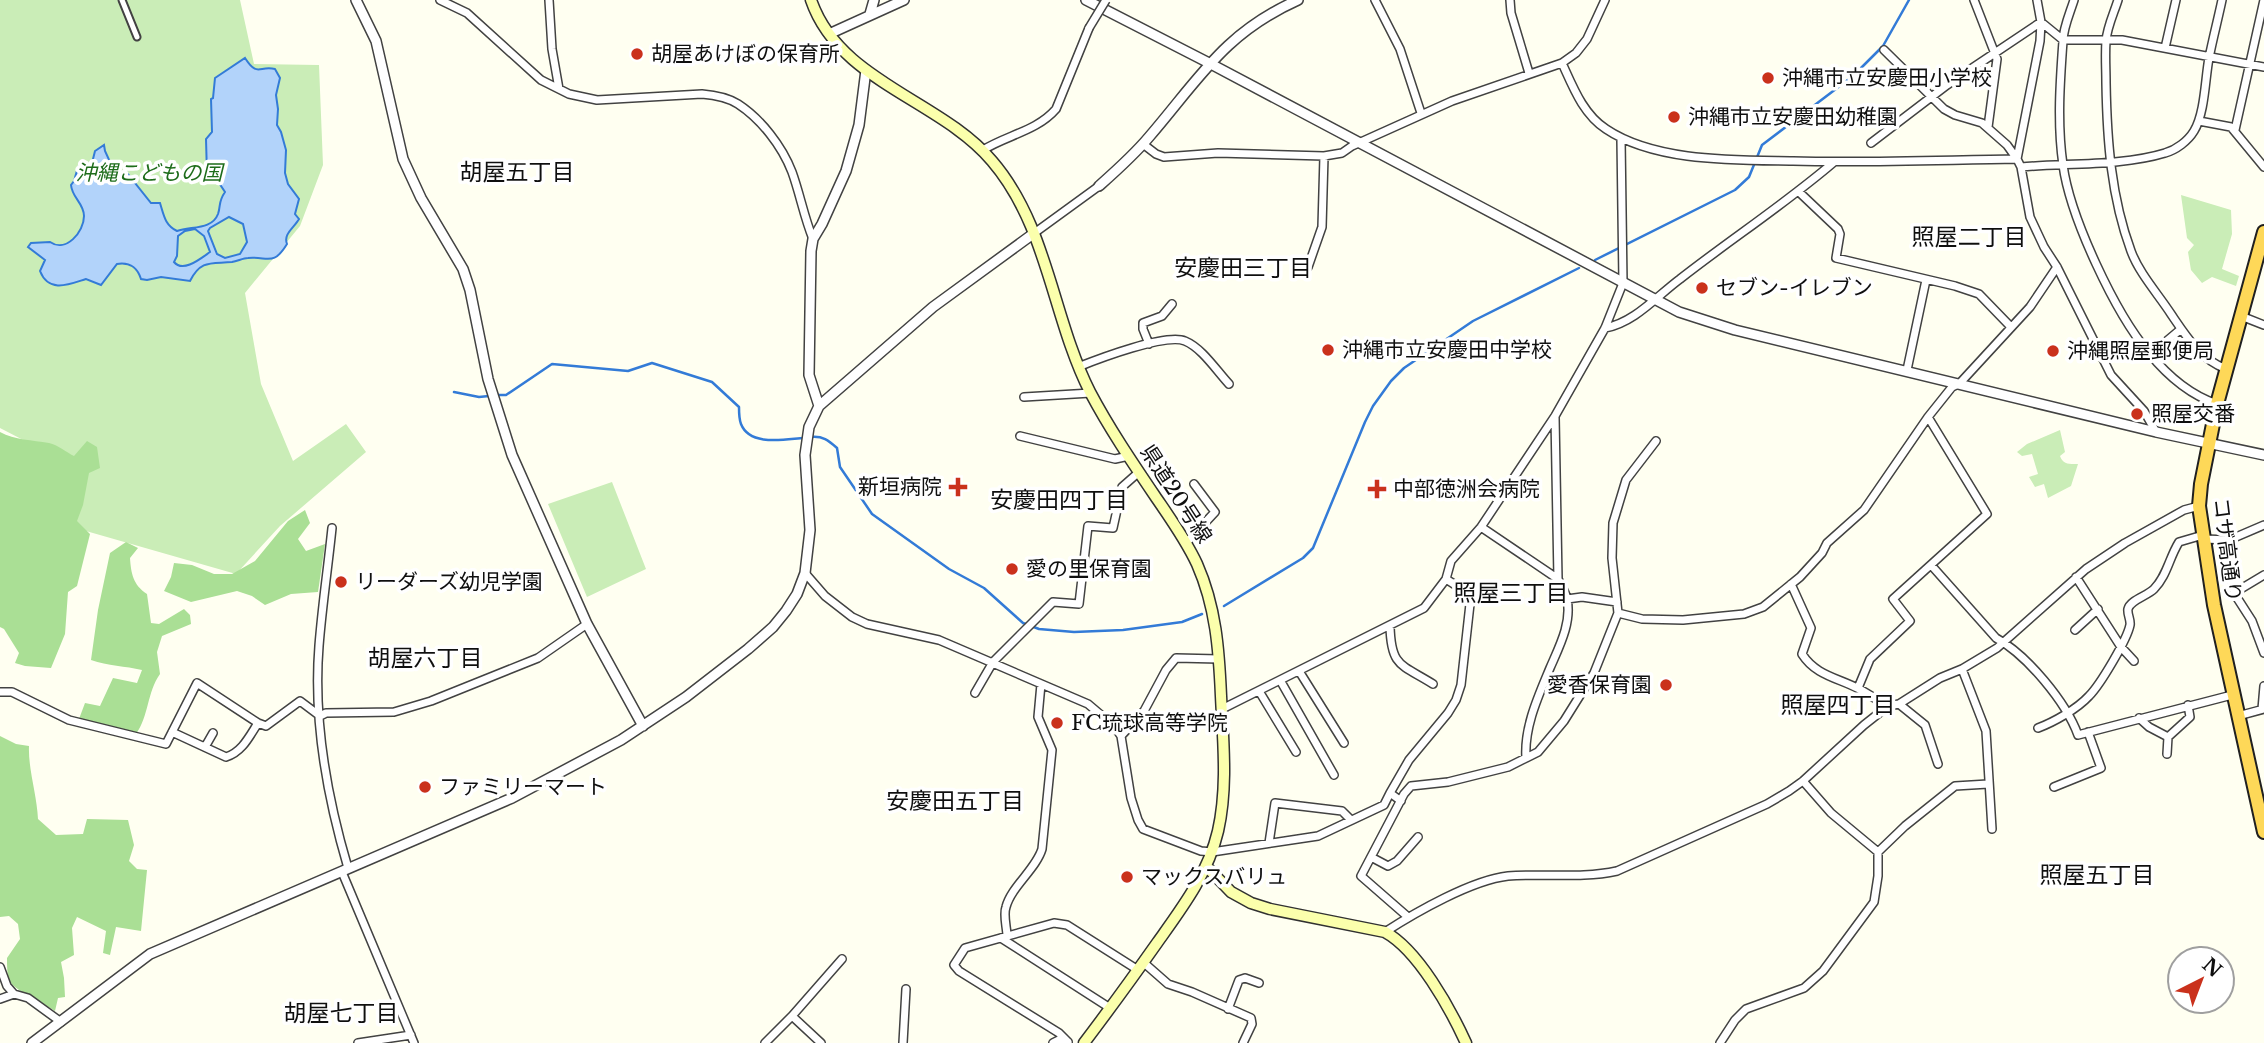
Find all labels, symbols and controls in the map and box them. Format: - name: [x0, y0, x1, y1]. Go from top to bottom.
- place label: 胡屋あけぼの保育所: [651, 41, 840, 67]
- marker: 胡屋あけぼの保育所: [629, 46, 645, 62]
- place label: 沖縄市立安慶田小学校: [1782, 65, 1992, 91]
- marker: 沖縄市立安慶田小学校: [1760, 70, 1776, 86]
- place label: 沖縄市立安慶田幼稚園: [1688, 104, 1898, 130]
- marker: 沖縄市立安慶田幼稚園: [1666, 109, 1682, 125]
- district label: 胡屋五丁目: [460, 158, 575, 186]
- park label: 沖縄こどもの国: [76, 160, 225, 186]
- district label: 照屋二丁目: [1912, 223, 2027, 251]
- district label: 安慶田三丁目: [1174, 254, 1312, 282]
- place label: セブン-イレブン: [1716, 275, 1873, 301]
- marker: セブン-イレブン: [1694, 280, 1710, 296]
- place label: 沖縄市立安慶田中学校: [1342, 337, 1552, 363]
- place label: 沖縄照屋郵便局: [2067, 338, 2214, 364]
- marker: 沖縄市立安慶田中学校: [1320, 342, 1336, 358]
- marker: 沖縄照屋郵便局: [2045, 343, 2061, 359]
- place label: 照屋交番: [2151, 401, 2235, 427]
- marker: 照屋交番: [2129, 406, 2145, 422]
- street label: 県道20号線: [1135, 440, 1217, 548]
- place label: 新垣病院: [858, 474, 942, 500]
- place label: 中部徳洲会病院: [1393, 476, 1540, 502]
- marker: 新垣病院: [948, 477, 968, 497]
- marker: 中部徳洲会病院: [1367, 479, 1387, 499]
- district label: 安慶田四丁目: [990, 486, 1128, 514]
- street label: コザ高通り: [2208, 496, 2246, 604]
- place label: 愛の里保育園: [1026, 556, 1152, 582]
- marker: 愛の里保育園: [1004, 561, 1020, 577]
- place label: リーダーズ幼児学園: [355, 569, 543, 595]
- marker: リーダーズ幼児学園: [333, 574, 349, 590]
- district label: 照屋三丁目: [1454, 579, 1569, 607]
- district label: 胡屋六丁目: [368, 644, 483, 672]
- place label: 愛香保育園: [1547, 672, 1652, 698]
- marker: 愛香保育園: [1658, 677, 1674, 693]
- district label: 照屋四丁目: [1781, 691, 1896, 719]
- place label: FC琉球高等学院: [1071, 710, 1228, 736]
- marker: FC琉球高等学院: [1049, 715, 1065, 731]
- place label: ファミリーマート: [439, 774, 607, 800]
- marker: ファミリーマート: [417, 779, 433, 795]
- district label: 安慶田五丁目: [886, 787, 1024, 815]
- district label: 照屋五丁目: [2040, 861, 2155, 889]
- place label: マックスバリュ: [1141, 864, 1287, 890]
- marker: マックスバリュ: [1119, 869, 1135, 885]
- north arrow: [2166, 945, 2236, 1015]
- text: N: [2198, 953, 2226, 982]
- district label: 胡屋七丁目: [284, 999, 399, 1027]

